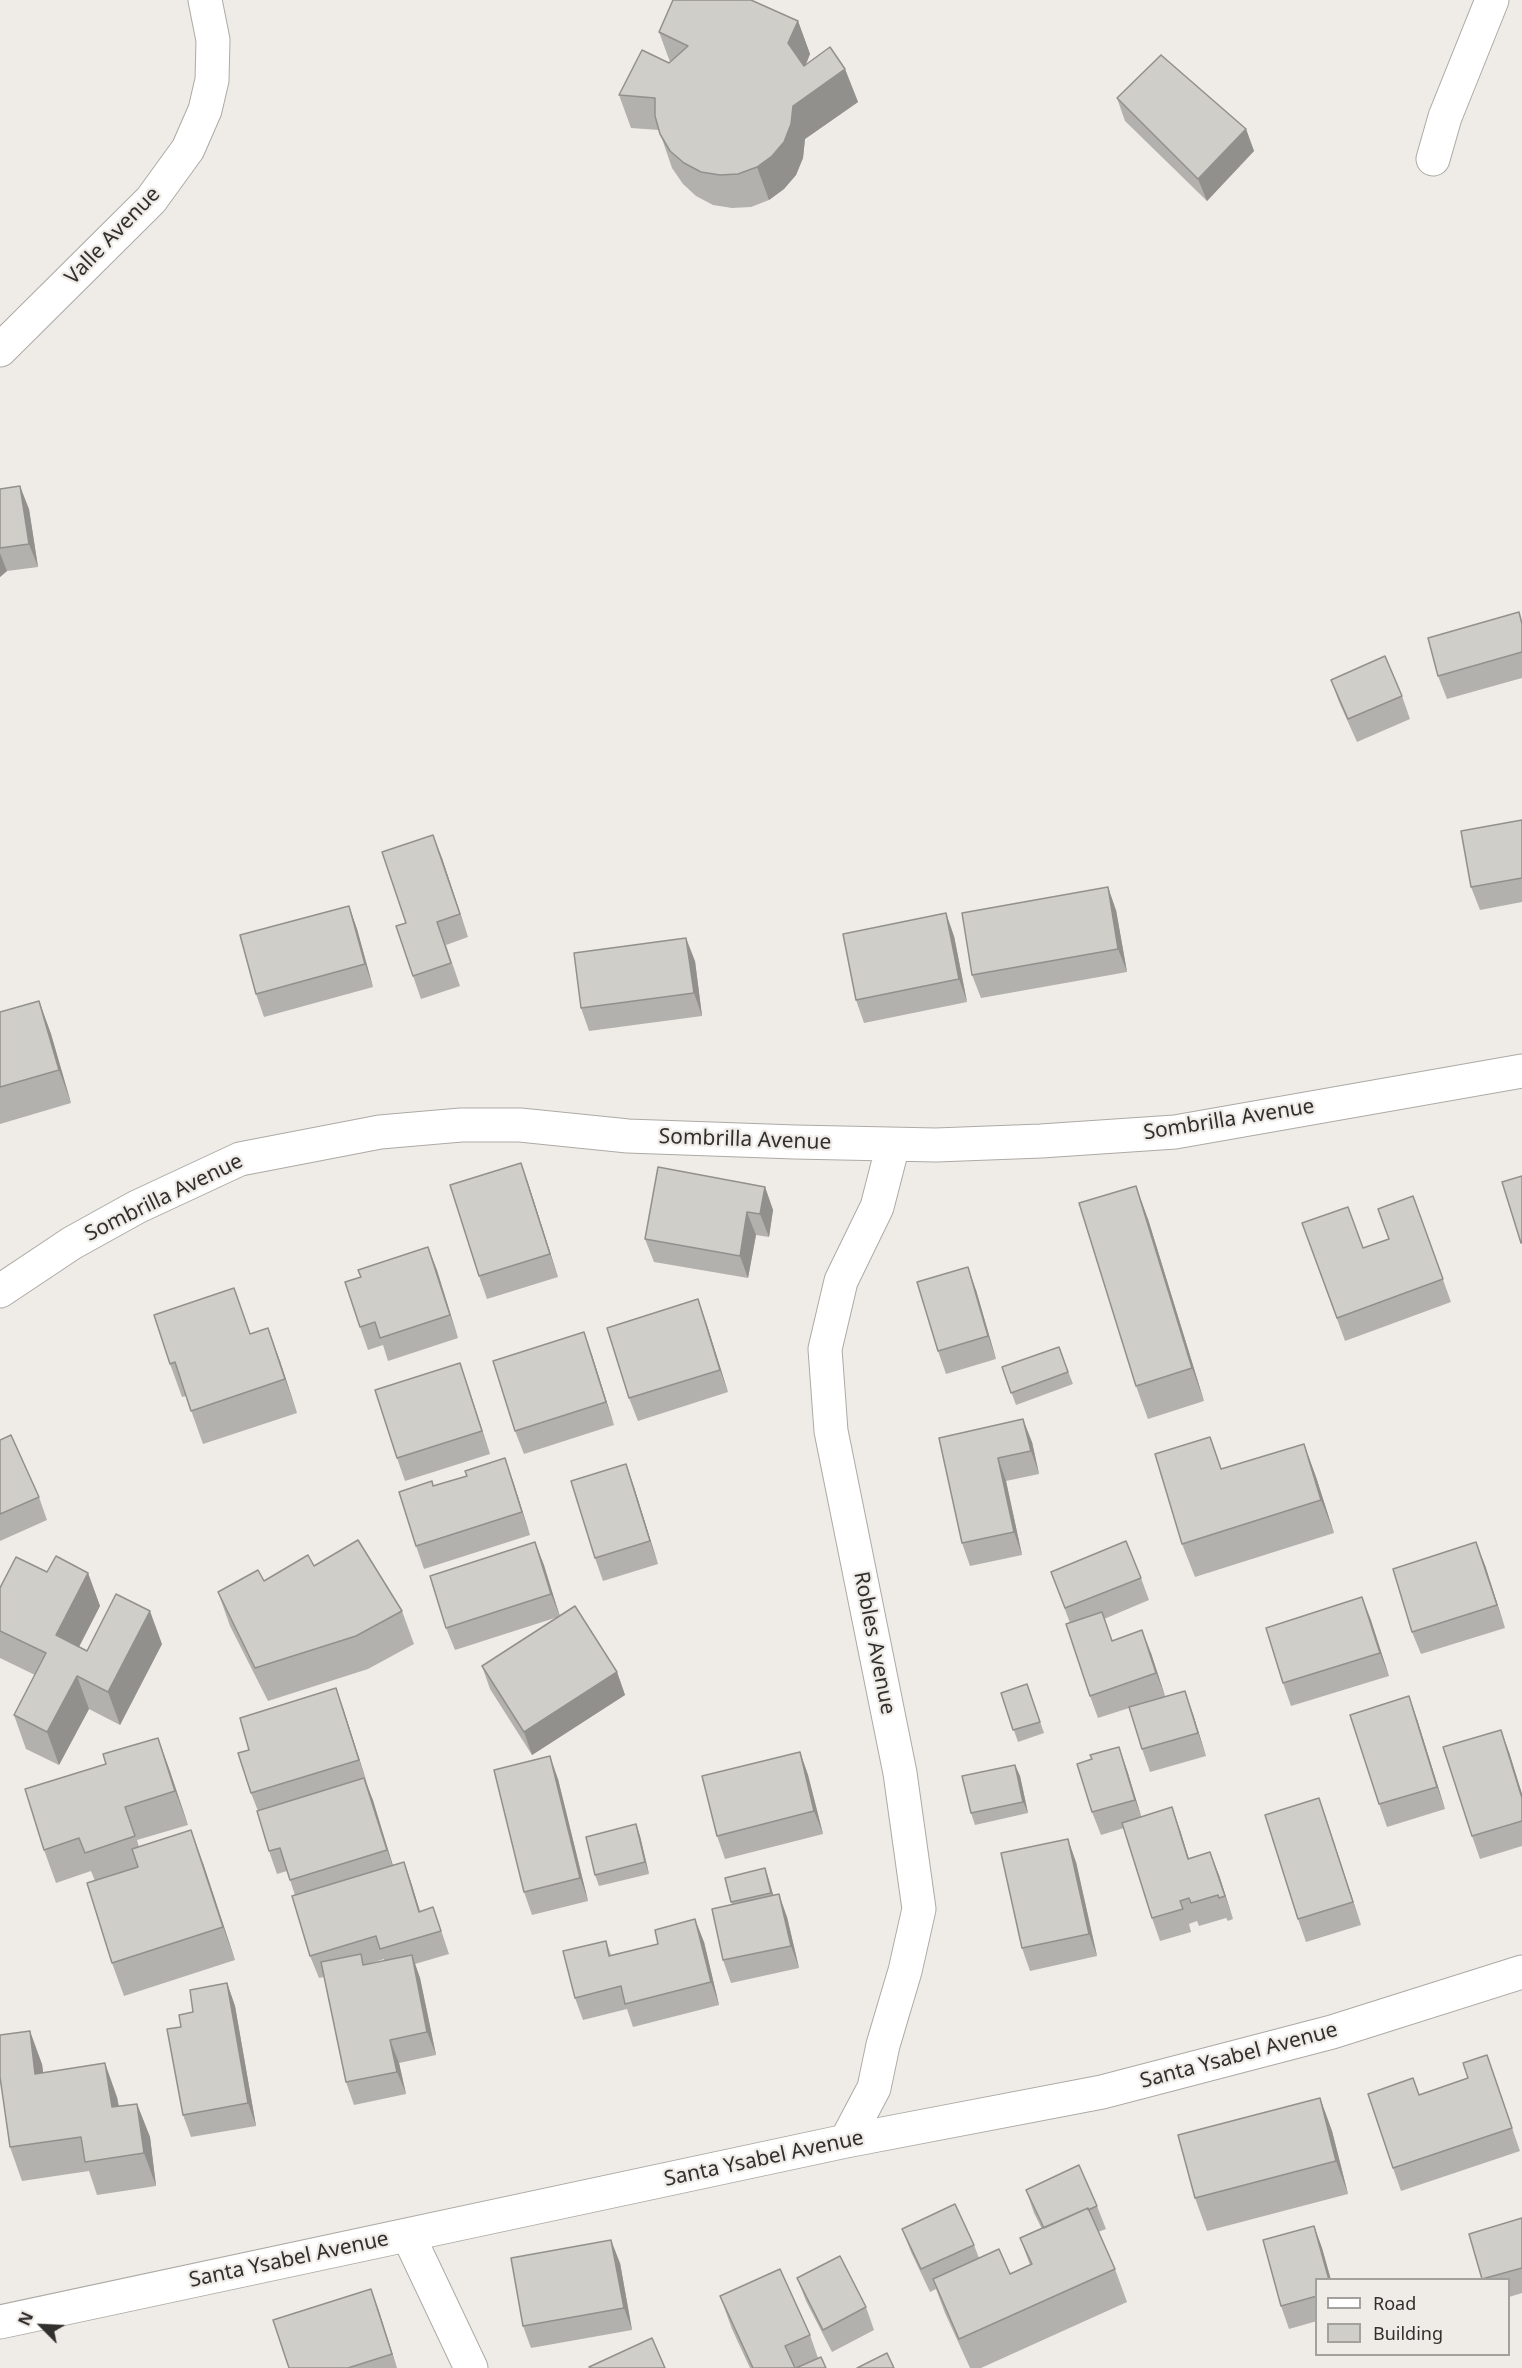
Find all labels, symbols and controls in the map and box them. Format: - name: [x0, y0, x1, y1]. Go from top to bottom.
- street label: Valle Avenue: [60, 182, 166, 290]
- street label: Sombrilla Avenue: [1142, 1094, 1316, 1146]
- street label: Sombrilla Avenue: [658, 1124, 832, 1156]
- street label: Sombrilla Avenue: [81, 1149, 247, 1247]
- street label: Robles Avenue: [848, 1569, 900, 1717]
- street label: Santa Ysabel Avenue: [1138, 2018, 1340, 2094]
- street label: Santa Ysabel Avenue: [662, 2126, 866, 2192]
- street label: Santa Ysabel Avenue: [187, 2227, 391, 2293]
- legend: [1315, 2278, 1510, 2356]
- text: Road: [1373, 2291, 1416, 2315]
- north arrow: [12, 2296, 72, 2356]
- text: N: [13, 2308, 38, 2329]
- text: Building: [1373, 2321, 1443, 2345]

